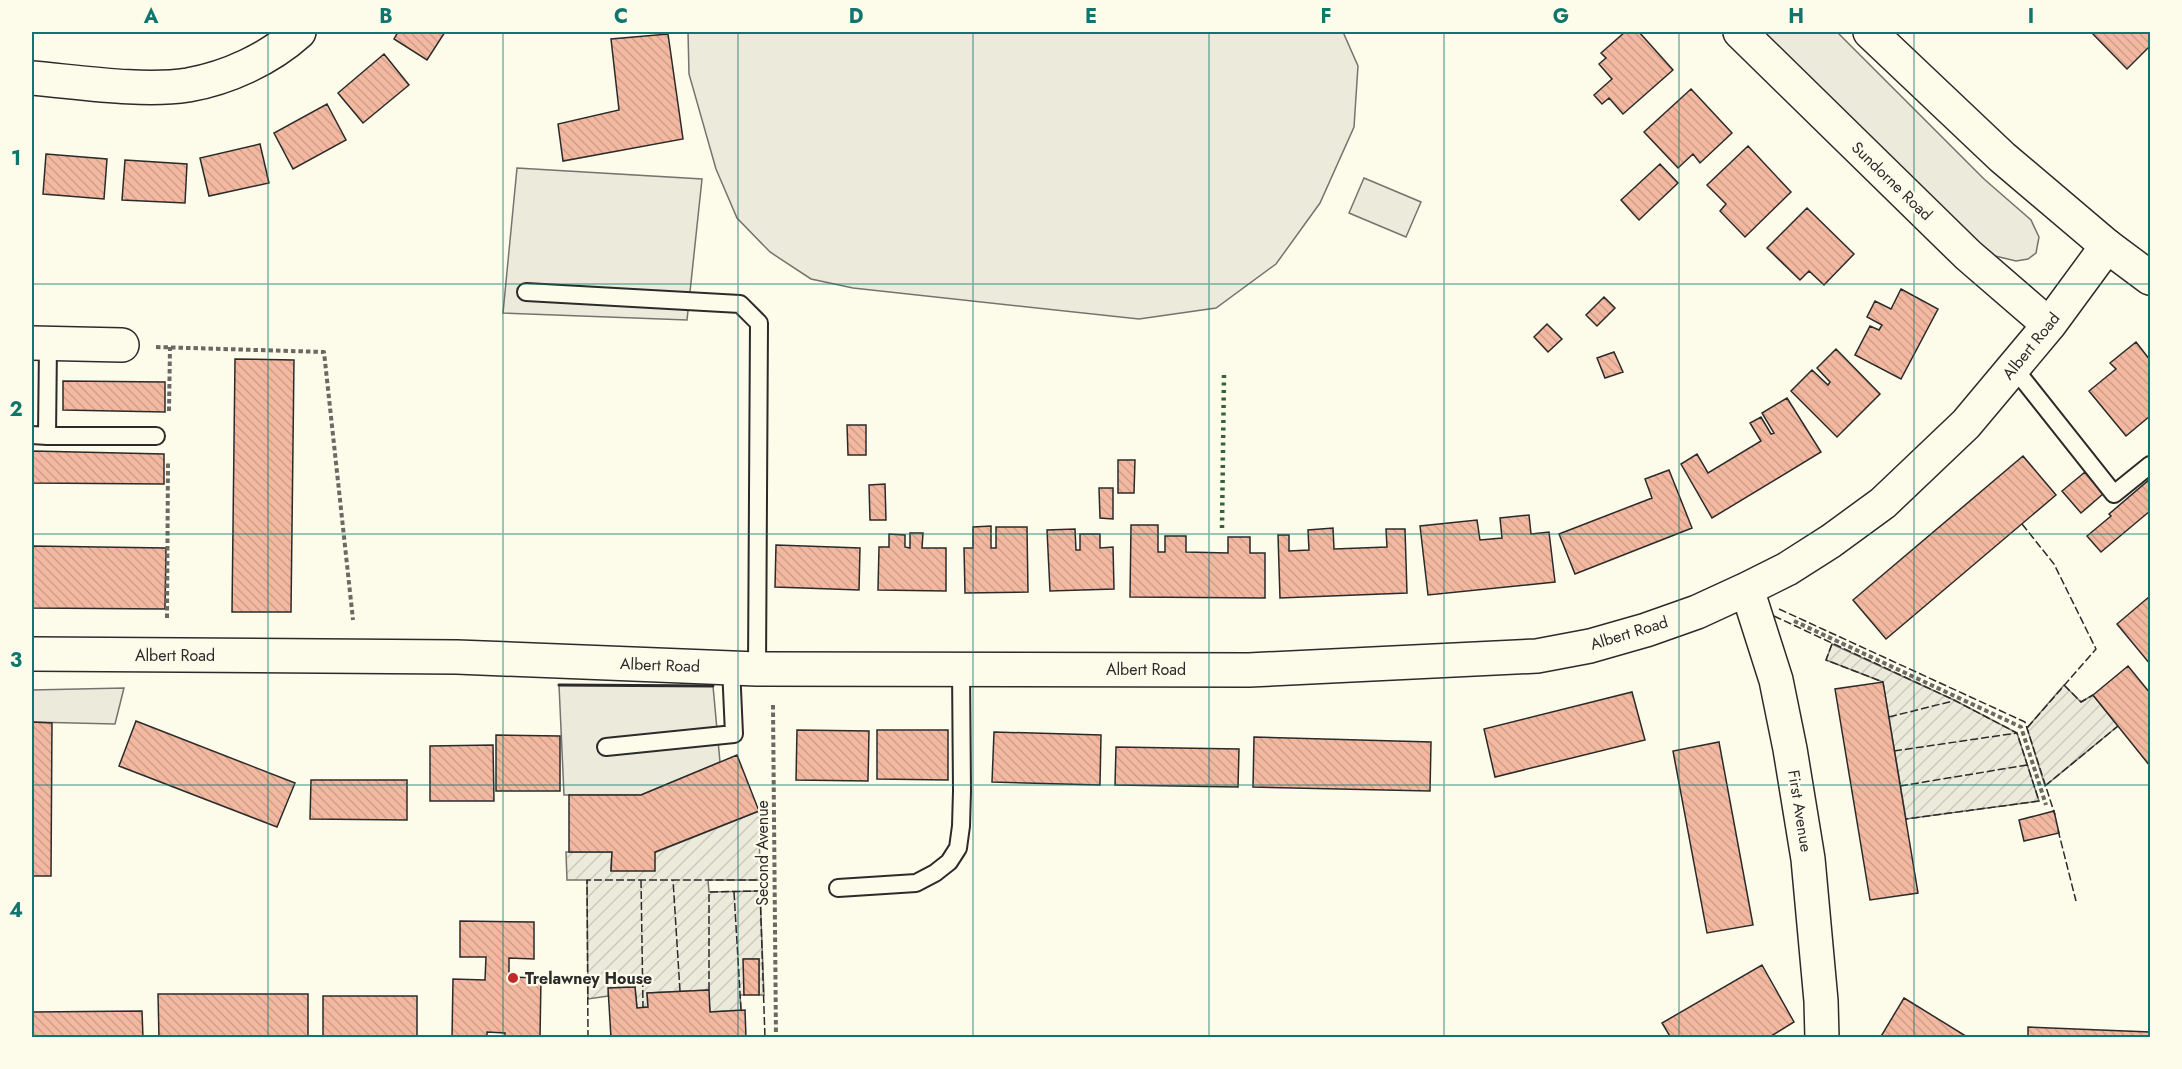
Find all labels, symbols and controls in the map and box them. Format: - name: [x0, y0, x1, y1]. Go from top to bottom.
- text: A: [143, 2, 159, 31]
- text: B: [379, 2, 393, 31]
- text: C: [614, 2, 628, 31]
- text: D: [849, 2, 863, 31]
- text: E: [1085, 2, 1097, 31]
- text: F: [1320, 2, 1332, 31]
- text: G: [1553, 2, 1569, 31]
- text: H: [1788, 2, 1804, 31]
- text: I: [2028, 2, 2034, 31]
- street label: Sundorne Road: [1846, 136, 1938, 226]
- text: 1: [11, 144, 21, 173]
- street label: Albert Road: [1997, 308, 2065, 384]
- text: 2: [9, 395, 23, 424]
- street label: Albert Road: [1587, 610, 1671, 656]
- street label: Albert Road: [135, 644, 215, 667]
- text: 3: [10, 646, 22, 675]
- street label: Albert Road: [619, 652, 701, 678]
- street label: Albert Road: [1106, 658, 1186, 681]
- street label: First Avenue: [1782, 768, 1818, 854]
- street label: Second Avenue: [751, 800, 774, 906]
- text: 4: [9, 896, 23, 925]
- place label: Trelawney House: [525, 967, 652, 990]
- marker: Trelawney House: [506, 971, 520, 985]

